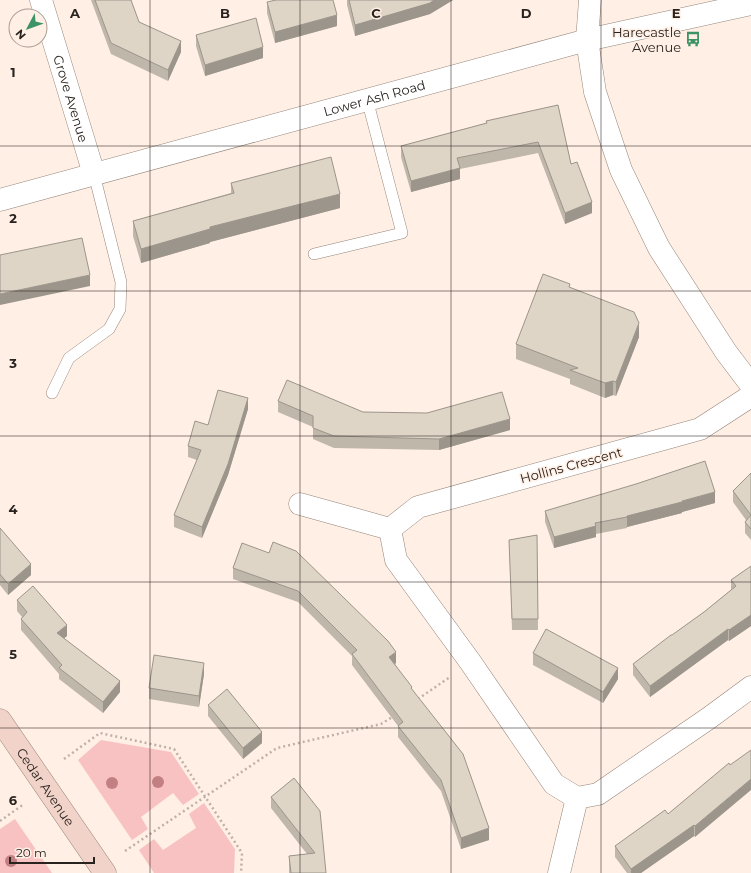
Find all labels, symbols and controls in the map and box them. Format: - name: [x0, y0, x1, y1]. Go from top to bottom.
- text: A: [69, 5, 81, 21]
- text: B: [220, 5, 230, 21]
- text: C: [371, 5, 381, 21]
- text: D: [521, 5, 532, 21]
- text: E: [672, 5, 681, 21]
- north arrow: [8, 8, 48, 48]
- place label: Harecastle Avenue: [612, 24, 681, 55]
- text: N: [12, 27, 29, 43]
- bus stop icon: Harecastle Avenue: [684, 30, 702, 48]
- street label: Grove Avenue: [50, 53, 92, 144]
- text: 1: [10, 64, 16, 80]
- street label: Lower Ash Road: [322, 76, 427, 120]
- text: 2: [9, 210, 17, 226]
- text: 3: [8, 355, 17, 371]
- street label: Hollins Crescent: [518, 444, 624, 486]
- text: 4: [9, 501, 18, 517]
- text: 5: [9, 646, 17, 662]
- street label: Cedar Avenue: [13, 745, 78, 829]
- text: 6: [9, 792, 18, 808]
- scale bar: [10, 839, 94, 865]
- text: 20 m: [16, 845, 47, 860]

